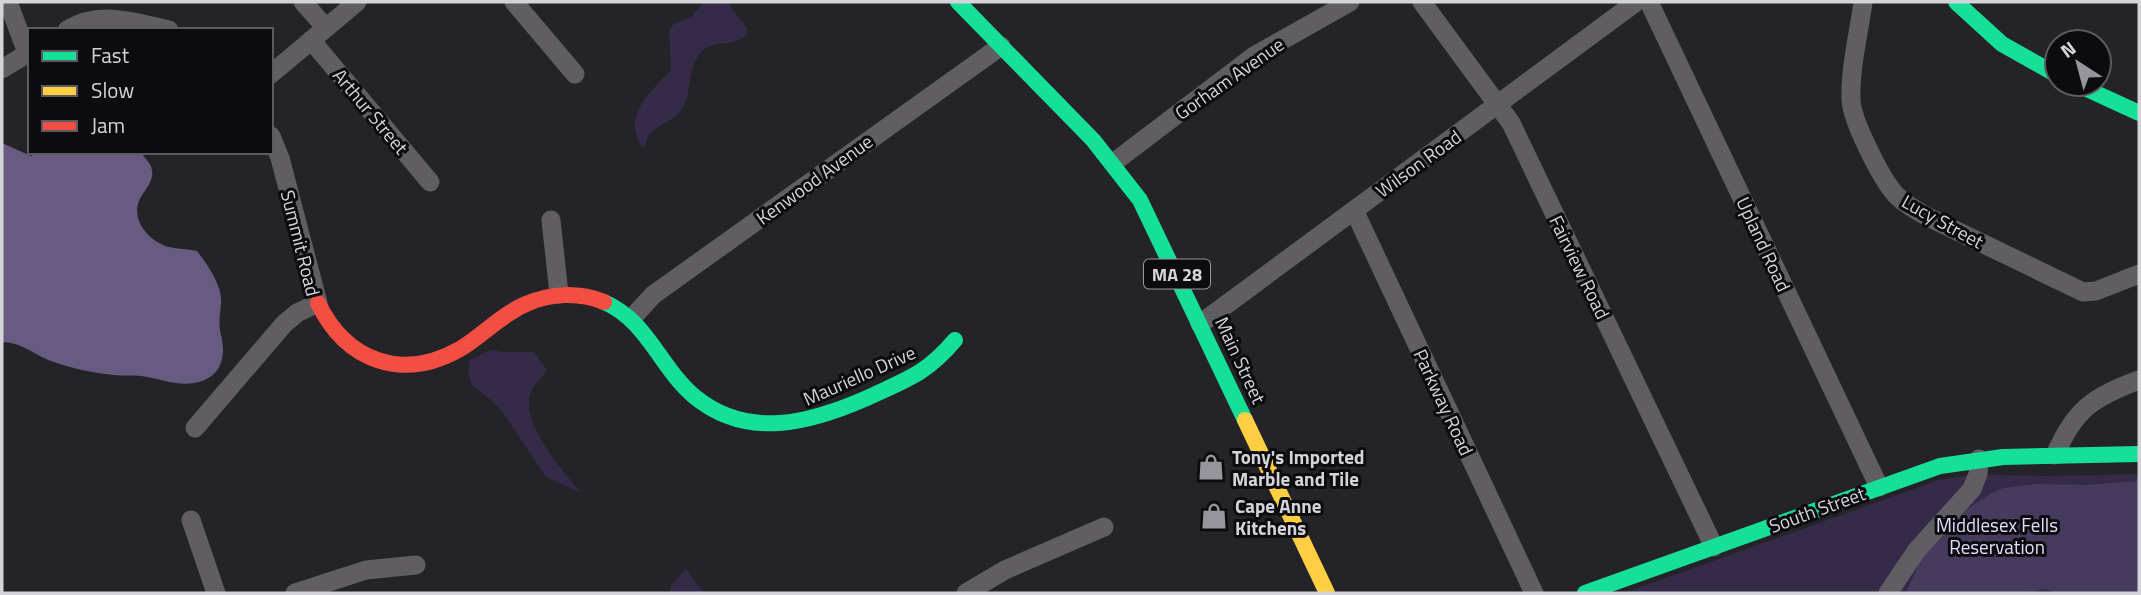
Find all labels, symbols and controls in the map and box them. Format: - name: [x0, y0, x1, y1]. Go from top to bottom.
- legend: [28, 28, 273, 154]
- north arrow: [2043, 28, 2113, 98]
- street label: Gorham Avenue: [1168, 30, 1290, 126]
- text: N: [2054, 33, 2082, 64]
- text: Fast: [91, 39, 130, 71]
- street label: Arthur Street: [326, 62, 416, 161]
- text: Slow: [91, 74, 134, 106]
- text: Jam: [91, 109, 125, 141]
- street label: Wilson Road: [1369, 122, 1467, 204]
- street label: Kenwood Avenue: [750, 127, 878, 231]
- street label: Summit Road: [274, 187, 328, 299]
- street label: Lucy Street: [1897, 187, 1990, 256]
- street label: Upland Road: [1729, 192, 1799, 296]
- street label: Fairview Road: [1542, 210, 1618, 324]
- road number: MA 28: [1144, 260, 1210, 288]
- street label: Main Street: [1208, 312, 1274, 409]
- street label: Mauriello Drive: [798, 337, 920, 413]
- street label: Parkway Road: [1407, 344, 1481, 460]
- place label: Tony's Imported Marble and Tile: [1232, 442, 1364, 493]
- shop icon: Tony's Imported Marble and Tile: [1196, 452, 1226, 482]
- street label: South Street: [1765, 478, 1869, 540]
- place label: Cape Anne Kitchens: [1235, 491, 1322, 542]
- shop icon: Cape Anne Kitchens: [1199, 501, 1229, 531]
- park label: Middlesex Fells Reservation: [1936, 510, 2058, 561]

